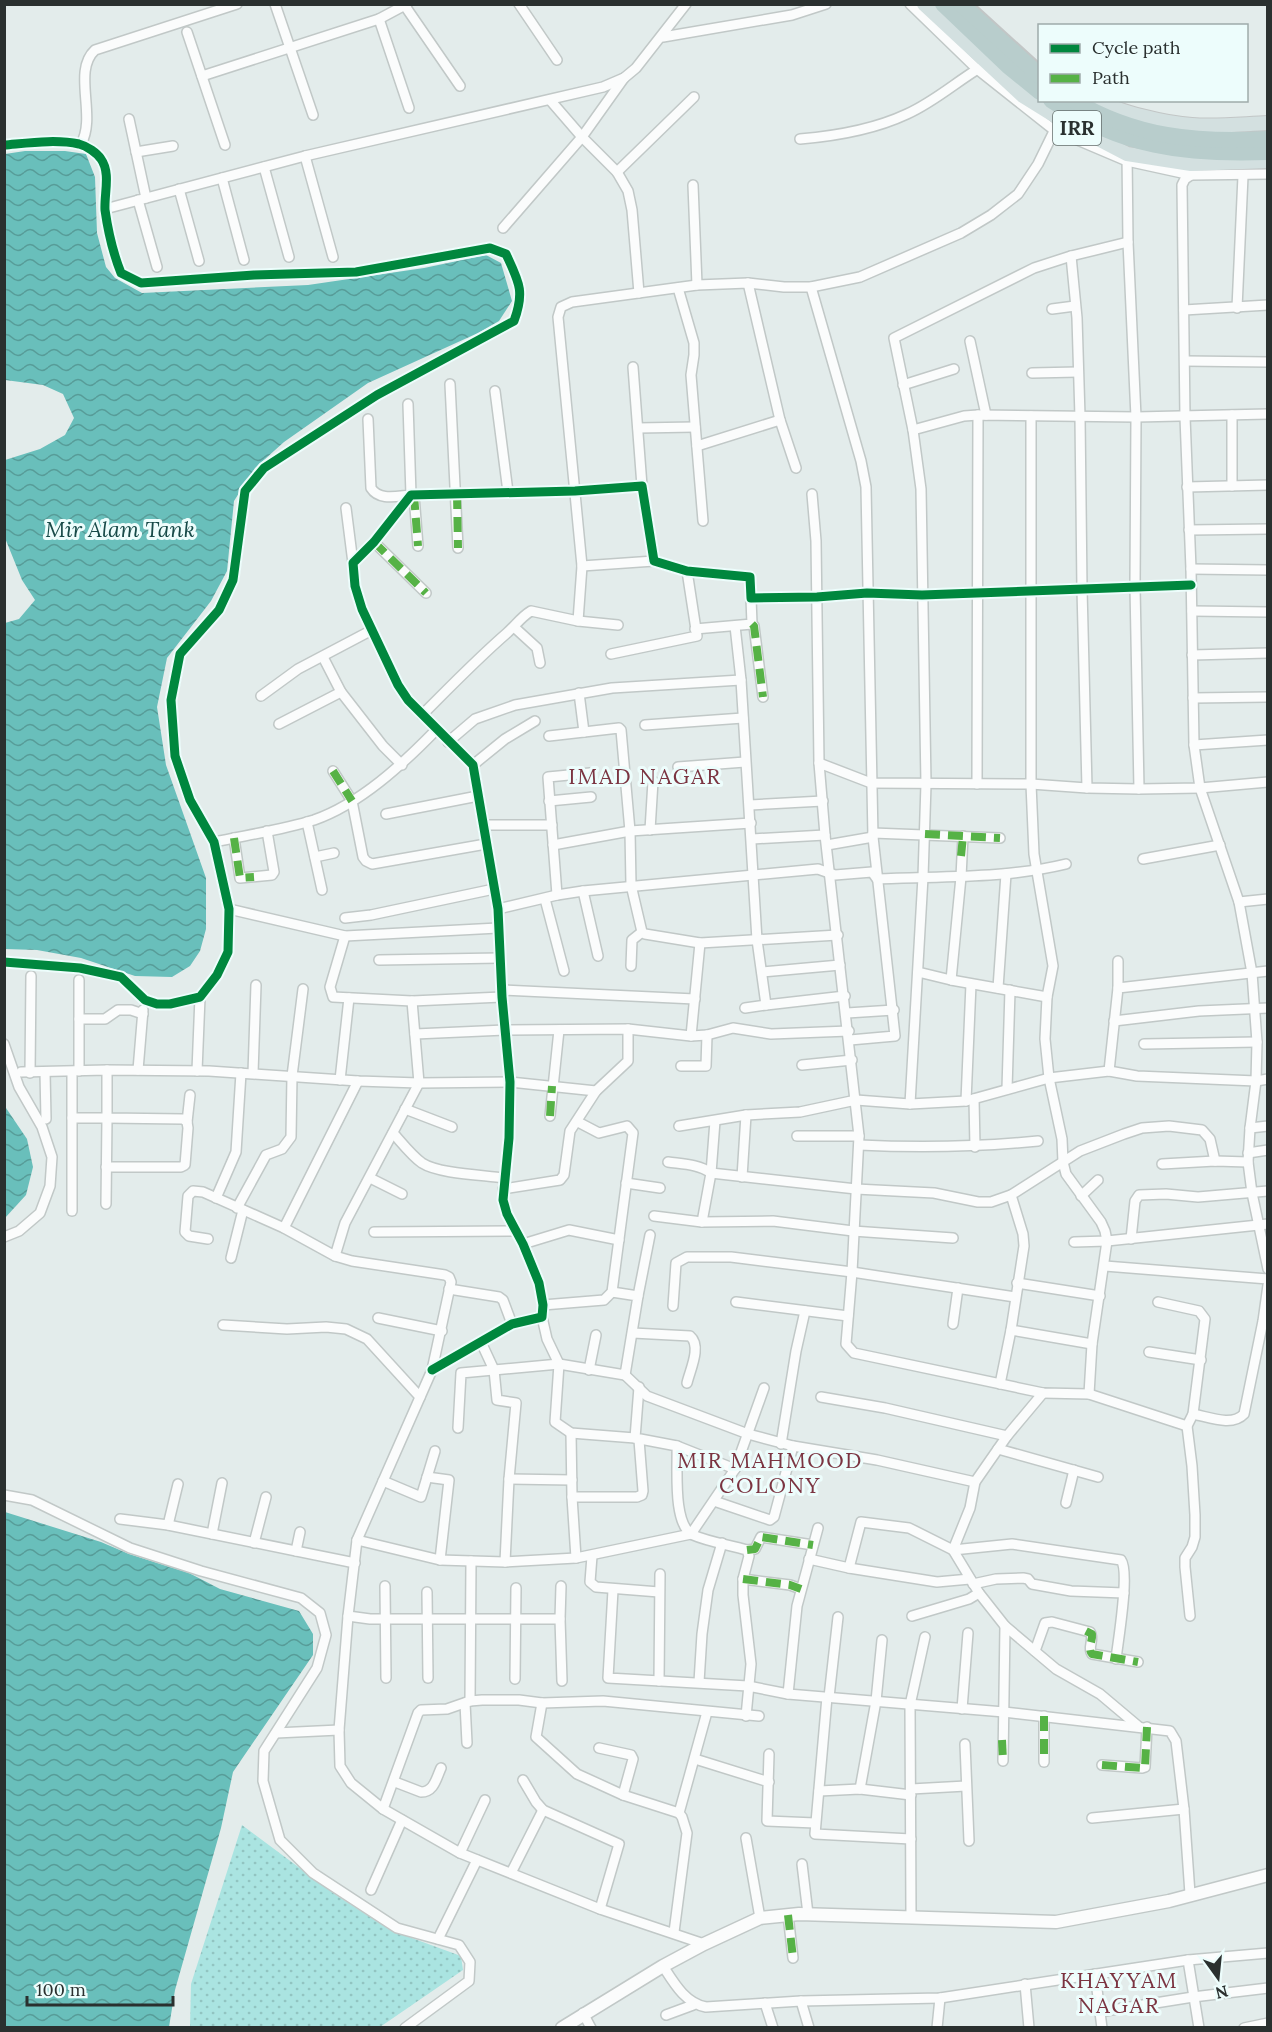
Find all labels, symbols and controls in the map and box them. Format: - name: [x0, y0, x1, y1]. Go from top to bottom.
- legend: [1038, 24, 1248, 102]
- text: Cycle path: [1092, 36, 1181, 59]
- text: Path: [1092, 66, 1130, 89]
- road number: IRR: [1053, 111, 1101, 145]
- water label: Mir Alam Tank: [45, 515, 195, 543]
- district label: IMAD NAGAR: [568, 762, 722, 790]
- district label: MIR MAHMOOD COLONY: [677, 1446, 863, 1499]
- north arrow: [1188, 1948, 1248, 2008]
- district label: KHAYYAM NAGAR: [1060, 1966, 1178, 2019]
- scale bar: [27, 1969, 172, 2007]
- text: 100 m: [36, 1978, 86, 2001]
- text: N: [1213, 1981, 1230, 2004]

